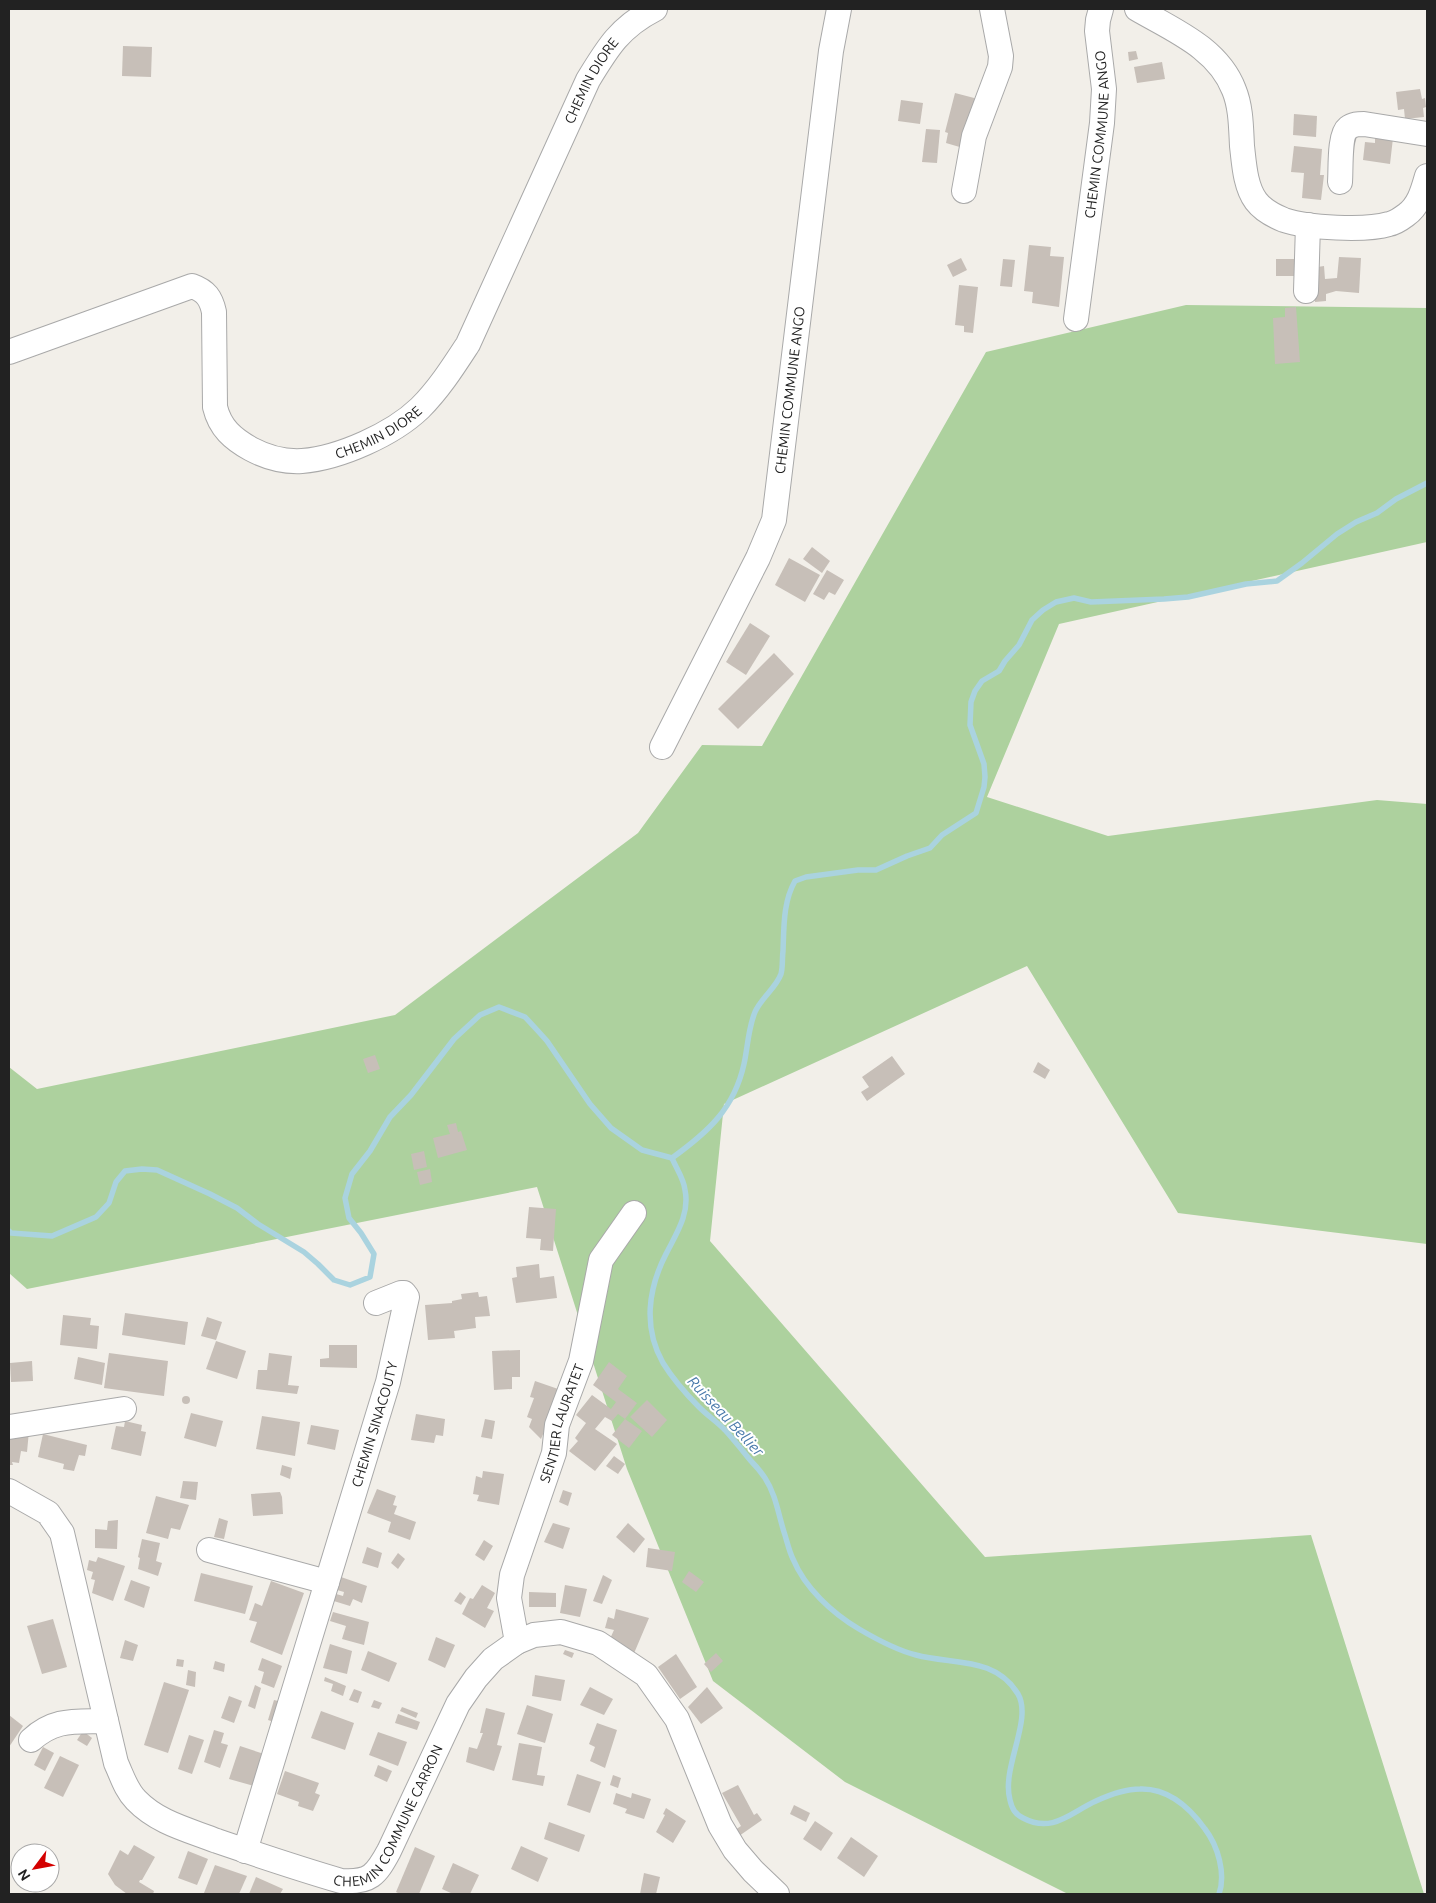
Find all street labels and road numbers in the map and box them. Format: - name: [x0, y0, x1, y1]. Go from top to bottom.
- street label: CHEMIN DIORE: [561, 34, 622, 126]
- street label: CHEMIN COMMUNE ANGO: [1081, 50, 1112, 219]
- street label: CHEMIN COMMUNE ANGO: [772, 305, 808, 475]
- street label: CHEMIN DIORE: [333, 402, 425, 462]
- street label: CHEMIN SINACOUTY: [348, 1360, 400, 1489]
- street label: SENTIER LAURATET: [536, 1361, 587, 1485]
- street label: CHEMIN COMMUNE CARRON: [331, 1742, 446, 1889]

